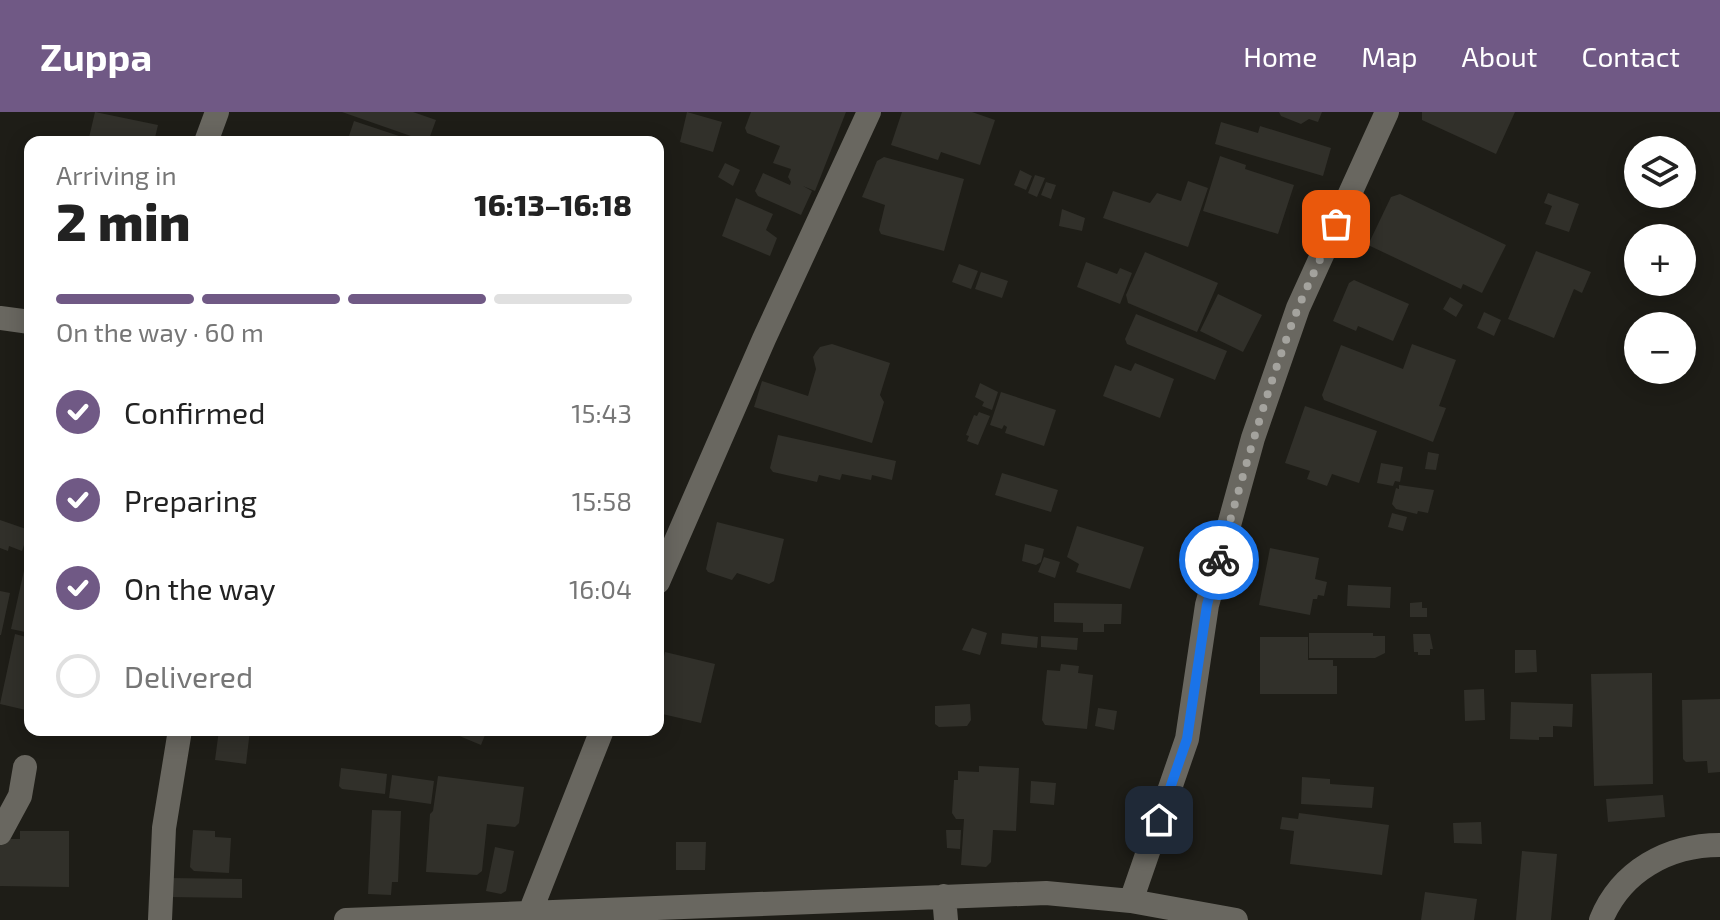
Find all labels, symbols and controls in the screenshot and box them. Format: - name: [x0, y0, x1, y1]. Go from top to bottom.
- text: Zuppa: [40, 33, 152, 79]
- text: Home: [1243, 39, 1317, 73]
- text: Map: [1361, 39, 1418, 73]
- text: About: [1462, 39, 1537, 73]
- text: Contact: [1581, 39, 1680, 73]
- map controls: [1624, 136, 1696, 384]
- button: layers: [1624, 136, 1696, 208]
- text: Arriving in: [56, 159, 177, 190]
- text: 16:13–16:18: [474, 186, 632, 222]
- text: 2 min: [56, 189, 191, 251]
- pin: [1302, 190, 1370, 258]
- icon: bag: [1314, 202, 1358, 246]
- button: +: [1624, 224, 1696, 296]
- button: −: [1624, 312, 1696, 384]
- text: On the way · 60 m: [56, 316, 264, 347]
- icon: check: [56, 390, 100, 434]
- text: Confirmed: [124, 394, 265, 430]
- text: 15:43: [571, 397, 632, 428]
- icon: check: [56, 478, 100, 522]
- text: Preparing: [124, 482, 257, 518]
- text: 15:58: [572, 485, 632, 516]
- courier: [1179, 520, 1259, 600]
- icon: bike: [1197, 538, 1241, 582]
- icon: check: [56, 566, 100, 610]
- text: On the way: [124, 570, 276, 606]
- text: 16:04: [569, 573, 632, 604]
- text: Delivered: [124, 658, 253, 694]
- pin: [1125, 786, 1193, 854]
- icon: home: [1137, 798, 1181, 842]

